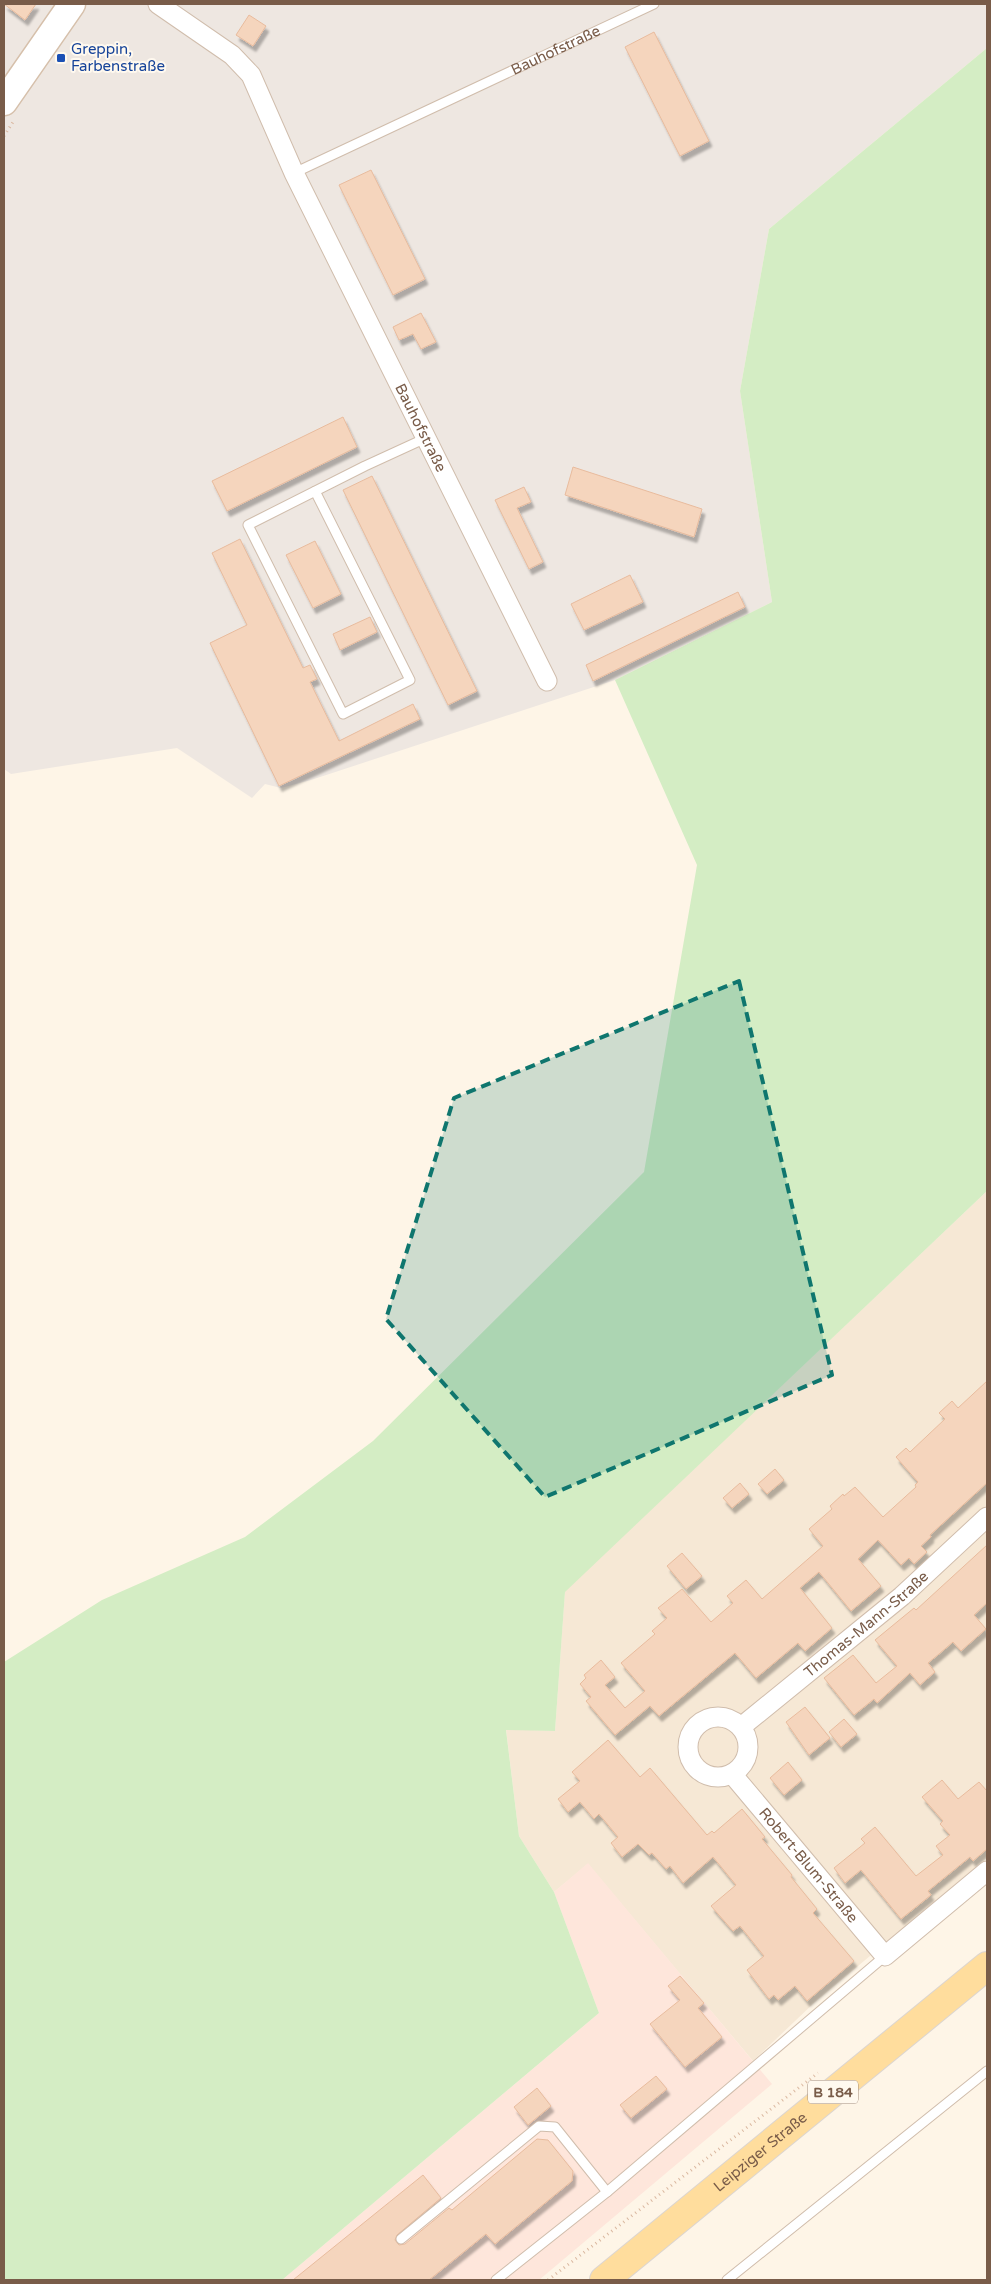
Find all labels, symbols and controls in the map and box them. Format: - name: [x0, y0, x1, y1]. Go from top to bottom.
- street label: Bauhofstraße: [508, 22, 603, 79]
- place label: Greppin, Farbenstraße: [71, 40, 165, 75]
- marker: Greppin, Farbenstraße: [55, 52, 67, 64]
- street label: Bauhofstraße: [391, 380, 450, 475]
- street label: Thomas-Mann-Straße: [800, 1567, 932, 1681]
- street label: Robert-Blum-Straße: [755, 1804, 862, 1926]
- road number: B 184: [808, 2080, 858, 2104]
- street label: Leipziger Straße: [710, 2108, 811, 2196]

